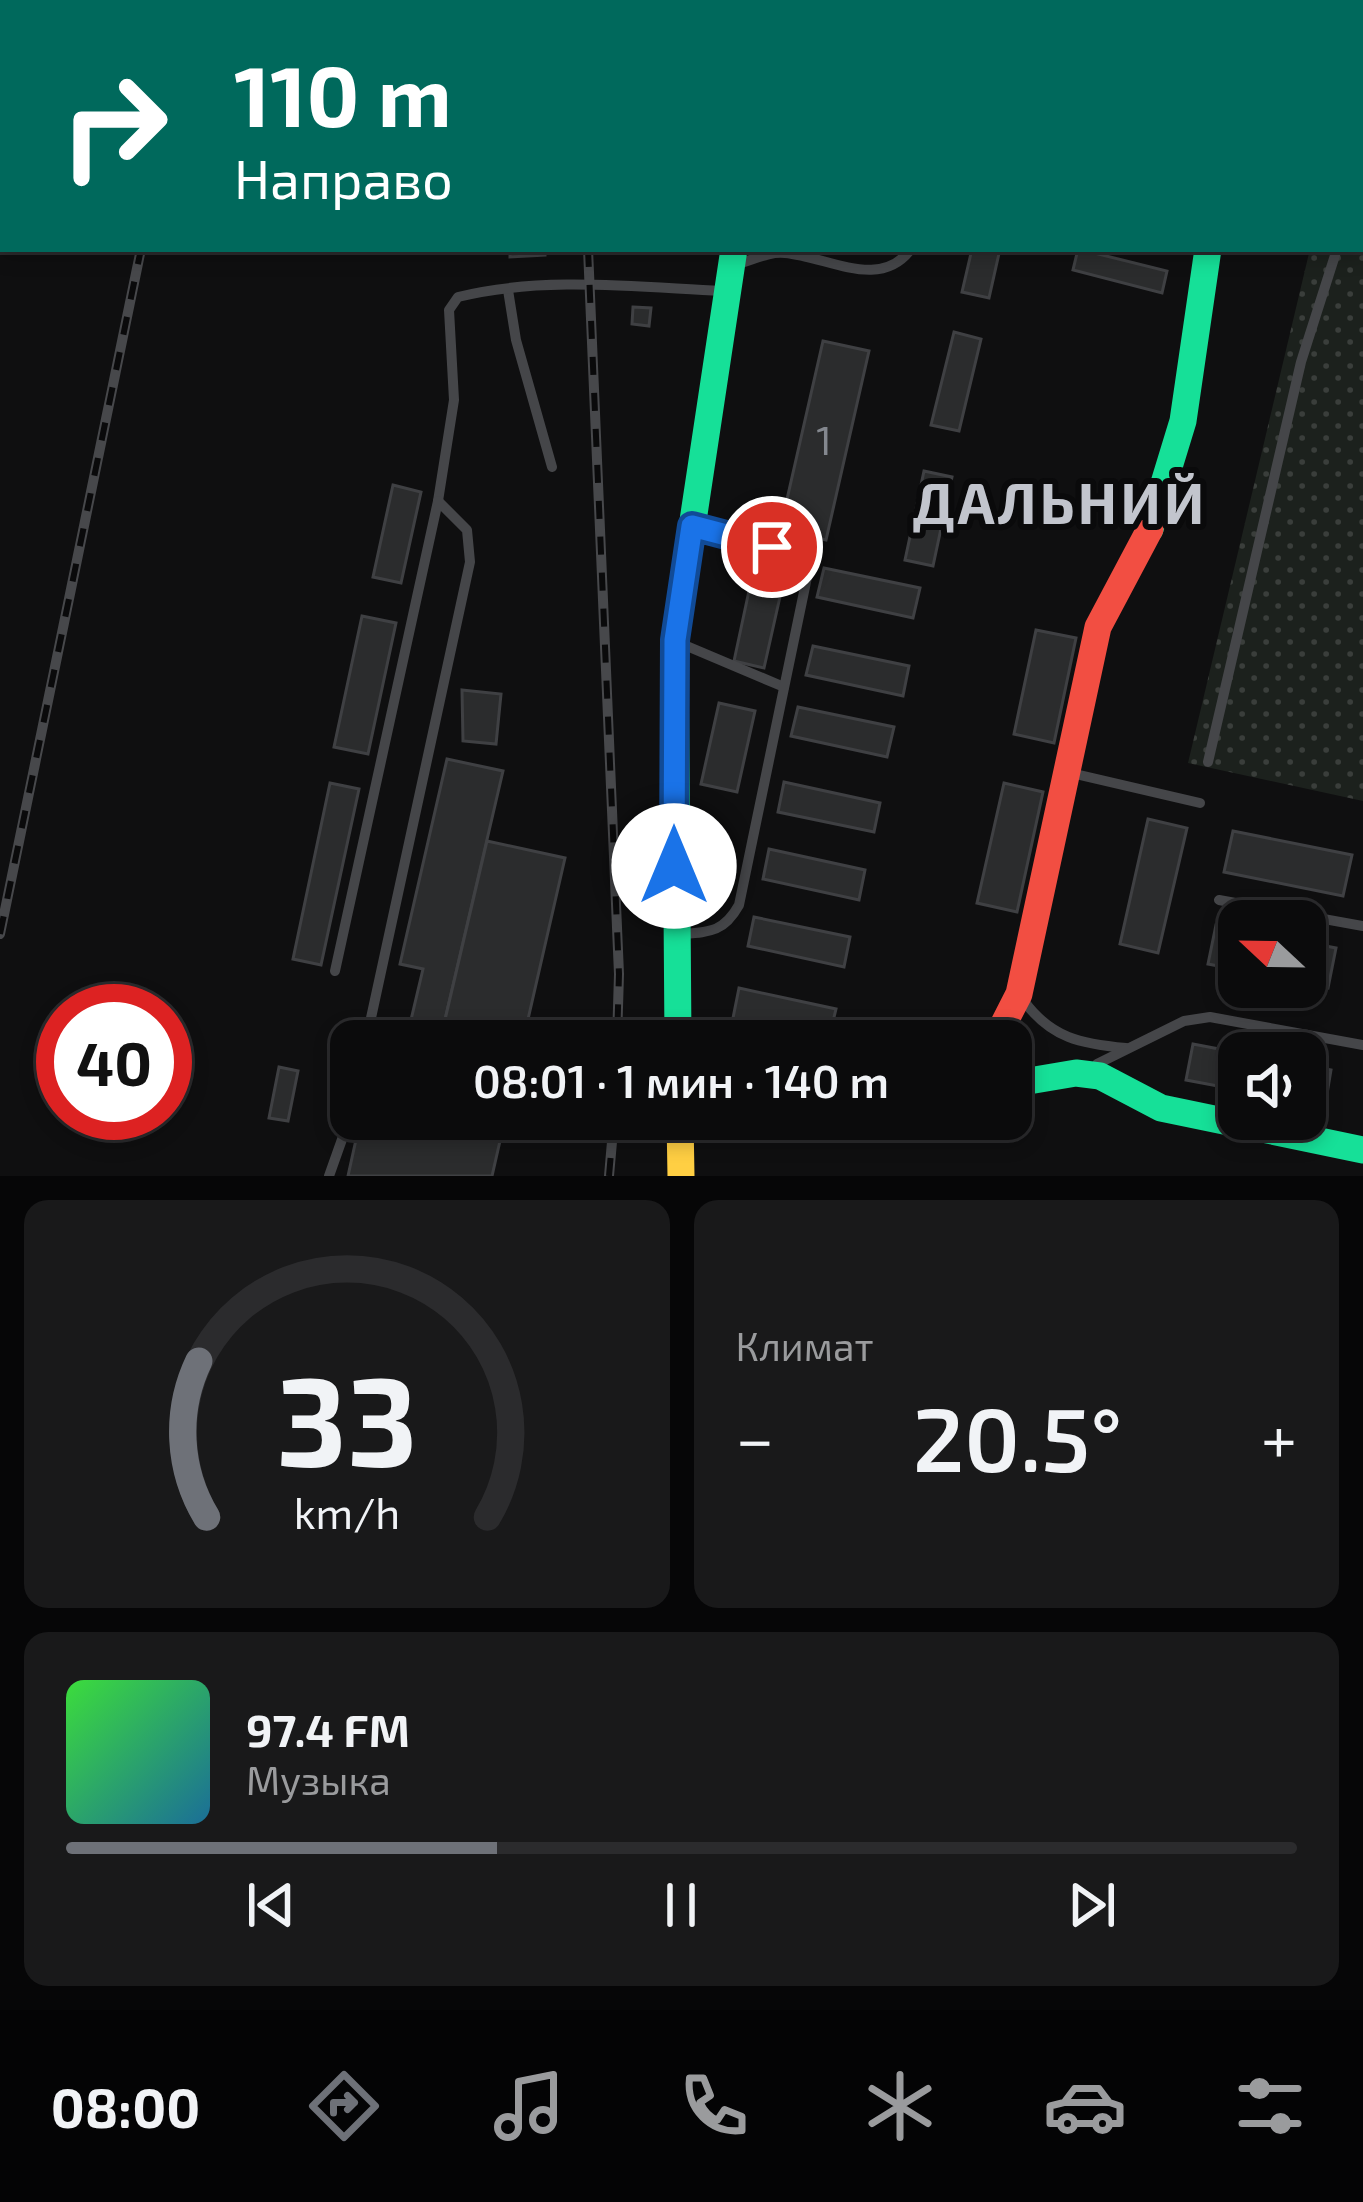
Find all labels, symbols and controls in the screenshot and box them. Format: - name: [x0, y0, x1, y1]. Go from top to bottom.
- text: 110 m: [234, 43, 452, 144]
- icon: right: [36, 48, 192, 204]
- text: Направо: [234, 145, 453, 210]
- house number: 1: [816, 416, 832, 463]
- district label: ДАЛЬНИЙ: [913, 467, 1208, 535]
- pin: [721, 496, 823, 598]
- icon: arrive: [739, 514, 805, 580]
- position arrow: [611, 803, 737, 929]
- north arrow: [1218, 900, 1326, 1008]
- map controls: [1218, 900, 1326, 1140]
- speed limit sign: 40: [36, 984, 192, 1140]
- button: sound: [1218, 1032, 1326, 1140]
- text: 08:01 · 1 мин · 140 m: [473, 1053, 889, 1107]
- text: Климат: [736, 1322, 874, 1369]
- text: 33: [276, 1341, 418, 1491]
- text: 20.5°: [913, 1382, 1122, 1490]
- text: −: [736, 1397, 774, 1476]
- text: +: [1261, 1397, 1297, 1476]
- text: km/h: [293, 1486, 400, 1538]
- text: 97.4 FM: [246, 1702, 410, 1756]
- text: Музыка: [246, 1756, 391, 1803]
- icon: previous: [238, 1872, 304, 1938]
- icon: pause: [648, 1872, 714, 1938]
- icon: next: [1059, 1872, 1125, 1938]
- icon: directions: [302, 2064, 386, 2148]
- icon: music: [487, 2064, 571, 2148]
- icon: phone: [672, 2064, 756, 2148]
- icon: climate: [858, 2064, 942, 2148]
- icon: car: [1043, 2064, 1127, 2148]
- icon: filters: [1228, 2064, 1312, 2148]
- text: 08:00: [51, 2074, 200, 2139]

